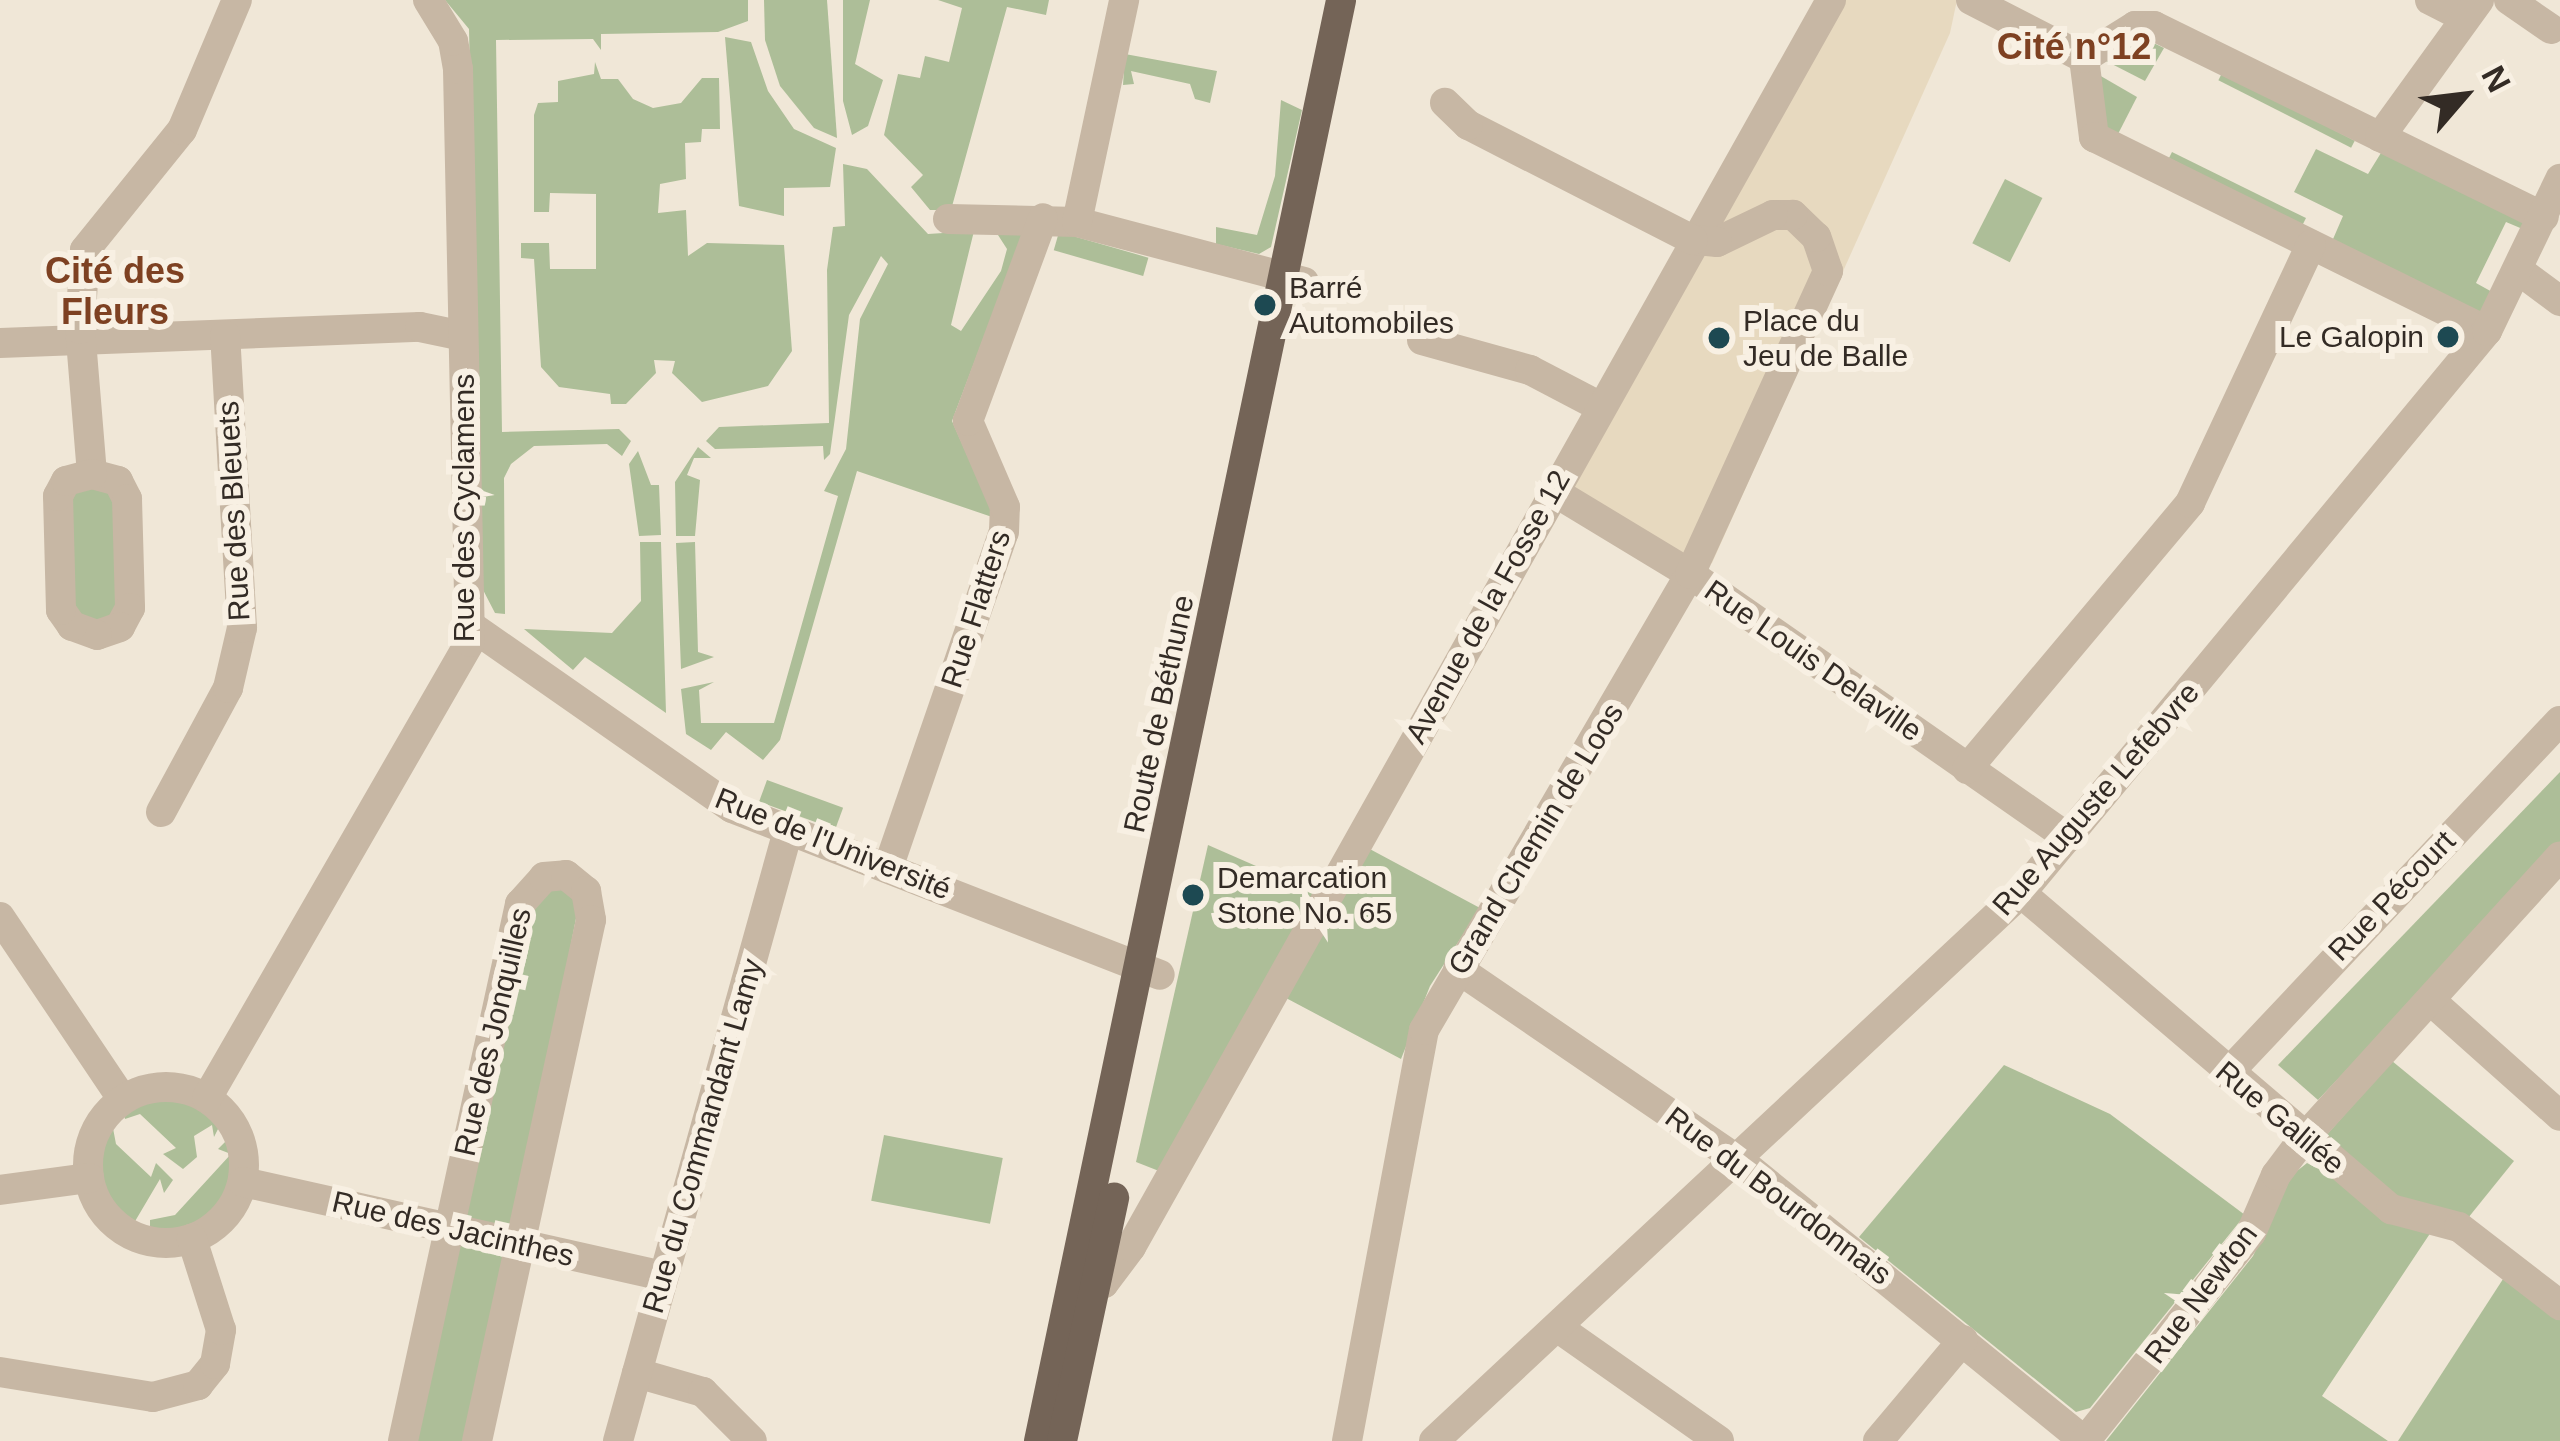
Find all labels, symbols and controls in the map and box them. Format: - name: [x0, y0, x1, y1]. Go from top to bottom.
- district label: Cité n°12: [1997, 25, 2151, 69]
- north arrow: [2404, 36, 2524, 156]
- text: N: [2474, 60, 2518, 98]
- district label: Cité des Fleurs: [45, 248, 185, 333]
- place label: Barré Automobiles: [1289, 270, 1454, 340]
- marker: Barré Automobiles: [1252, 292, 1278, 318]
- place label: Place du Jeu de Balle: [1743, 303, 1908, 374]
- place label: Le Galopin: [2279, 319, 2424, 355]
- marker: Le Galopin: [2435, 324, 2461, 350]
- marker: Place du Jeu de Balle: [1706, 325, 1732, 351]
- street label: Rue des Cyclamens: [446, 374, 482, 642]
- street label: Rue des Bleuets: [210, 400, 258, 622]
- street label: Avenue de la Fosse 12: [1398, 464, 1578, 750]
- street label: Rue Flatters: [934, 526, 1018, 692]
- street label: Rue Louis Delaville: [1697, 573, 1929, 749]
- street label: Route de Béthune: [1116, 592, 1202, 836]
- street label: Rue Auguste Lefebvre: [1984, 675, 2208, 923]
- street label: Grand Chemin de Loos: [1441, 697, 1631, 981]
- street label: Rue de l'Université: [710, 780, 956, 908]
- street label: Rue Pécourt: [2321, 824, 2463, 968]
- place label: Demarcation Stone No. 65: [1217, 860, 1392, 930]
- marker: Demarcation Stone No. 65: [1180, 882, 1206, 908]
- street label: Rue des Jonquilles: [447, 904, 539, 1160]
- street label: Rue du Commandant Lamy: [635, 955, 771, 1317]
- street label: Rue Galilée: [2208, 1054, 2352, 1182]
- street label: Rue du Bourdonnais: [1658, 1099, 1898, 1293]
- street label: Rue des Jacinthes: [329, 1184, 577, 1274]
- street label: Rue Newton: [2137, 1217, 2265, 1371]

